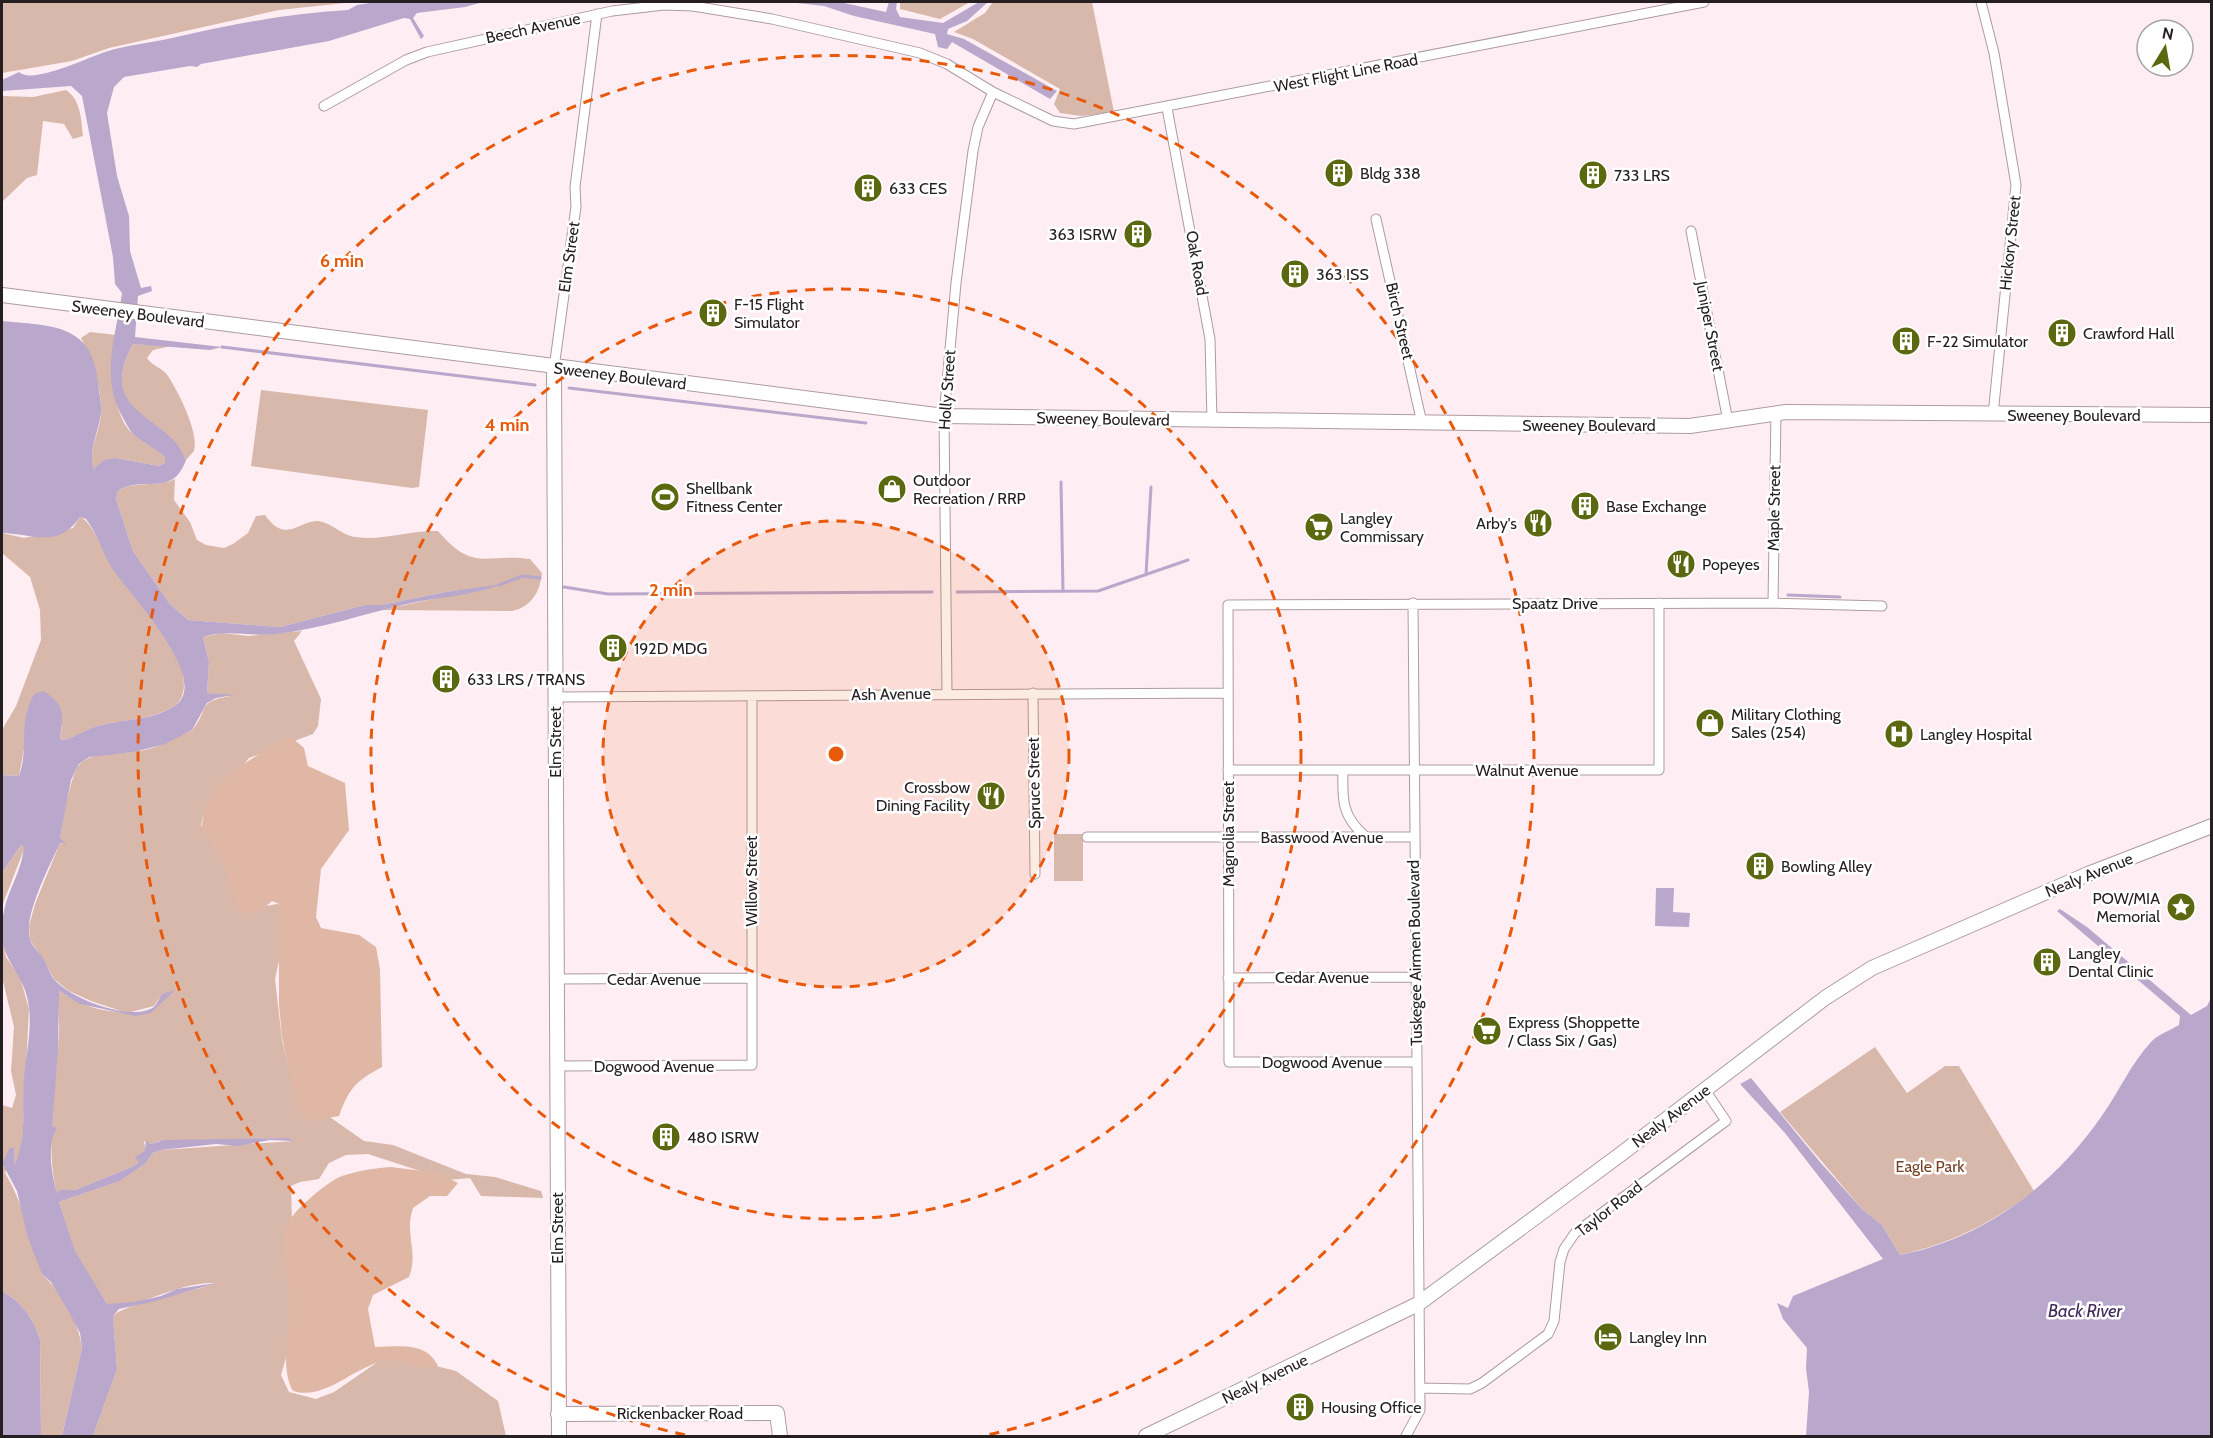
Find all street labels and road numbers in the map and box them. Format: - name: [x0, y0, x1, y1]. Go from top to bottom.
- street label: Beech Avenue: [484, 9, 582, 47]
- street label: West Flight Line Road: [1272, 50, 1420, 96]
- street label: Hickory Street: [1996, 194, 2024, 291]
- street label: Elm Street: [555, 220, 583, 294]
- street label: Oak Road: [1182, 229, 1212, 297]
- street label: Juniper Street: [1692, 278, 1728, 373]
- street label: Birch Street: [1382, 281, 1418, 362]
- street label: Sweeney Boulevard: [71, 296, 205, 332]
- street label: Holly Street: [935, 349, 959, 431]
- street label: Sweeney Boulevard: [553, 358, 687, 394]
- street label: Sweeney Boulevard: [2007, 406, 2141, 425]
- street label: Sweeney Boulevard: [1036, 408, 1170, 430]
- street label: Sweeney Boulevard: [1522, 416, 1656, 435]
- street label: Maple Street: [1764, 464, 1784, 551]
- street label: Spaatz Drive: [1512, 594, 1598, 613]
- street label: Ash Avenue: [851, 684, 931, 704]
- street label: Elm Street: [546, 706, 565, 778]
- street label: Spruce Street: [1024, 736, 1044, 829]
- street label: Walnut Avenue: [1475, 761, 1579, 780]
- street label: Magnolia Street: [1219, 780, 1238, 887]
- street label: Basswood Avenue: [1261, 828, 1383, 847]
- street label: Willow Street: [742, 835, 761, 926]
- street label: Nealy Avenue: [2042, 849, 2136, 901]
- street label: Tuskegee Airmen Boulevard: [1404, 860, 1426, 1046]
- street label: Cedar Avenue: [1275, 968, 1369, 987]
- street label: Cedar Avenue: [607, 970, 701, 989]
- street label: Dogwood Avenue: [1262, 1053, 1382, 1072]
- street label: Dogwood Avenue: [594, 1057, 714, 1076]
- street label: Nealy Avenue: [1628, 1080, 1714, 1152]
- street label: Taylor Road: [1572, 1177, 1646, 1241]
- street label: Elm Street: [548, 1192, 567, 1264]
- street label: Nealy Avenue: [1219, 1350, 1311, 1408]
- street label: Rickenbacker Road: [617, 1404, 743, 1423]

